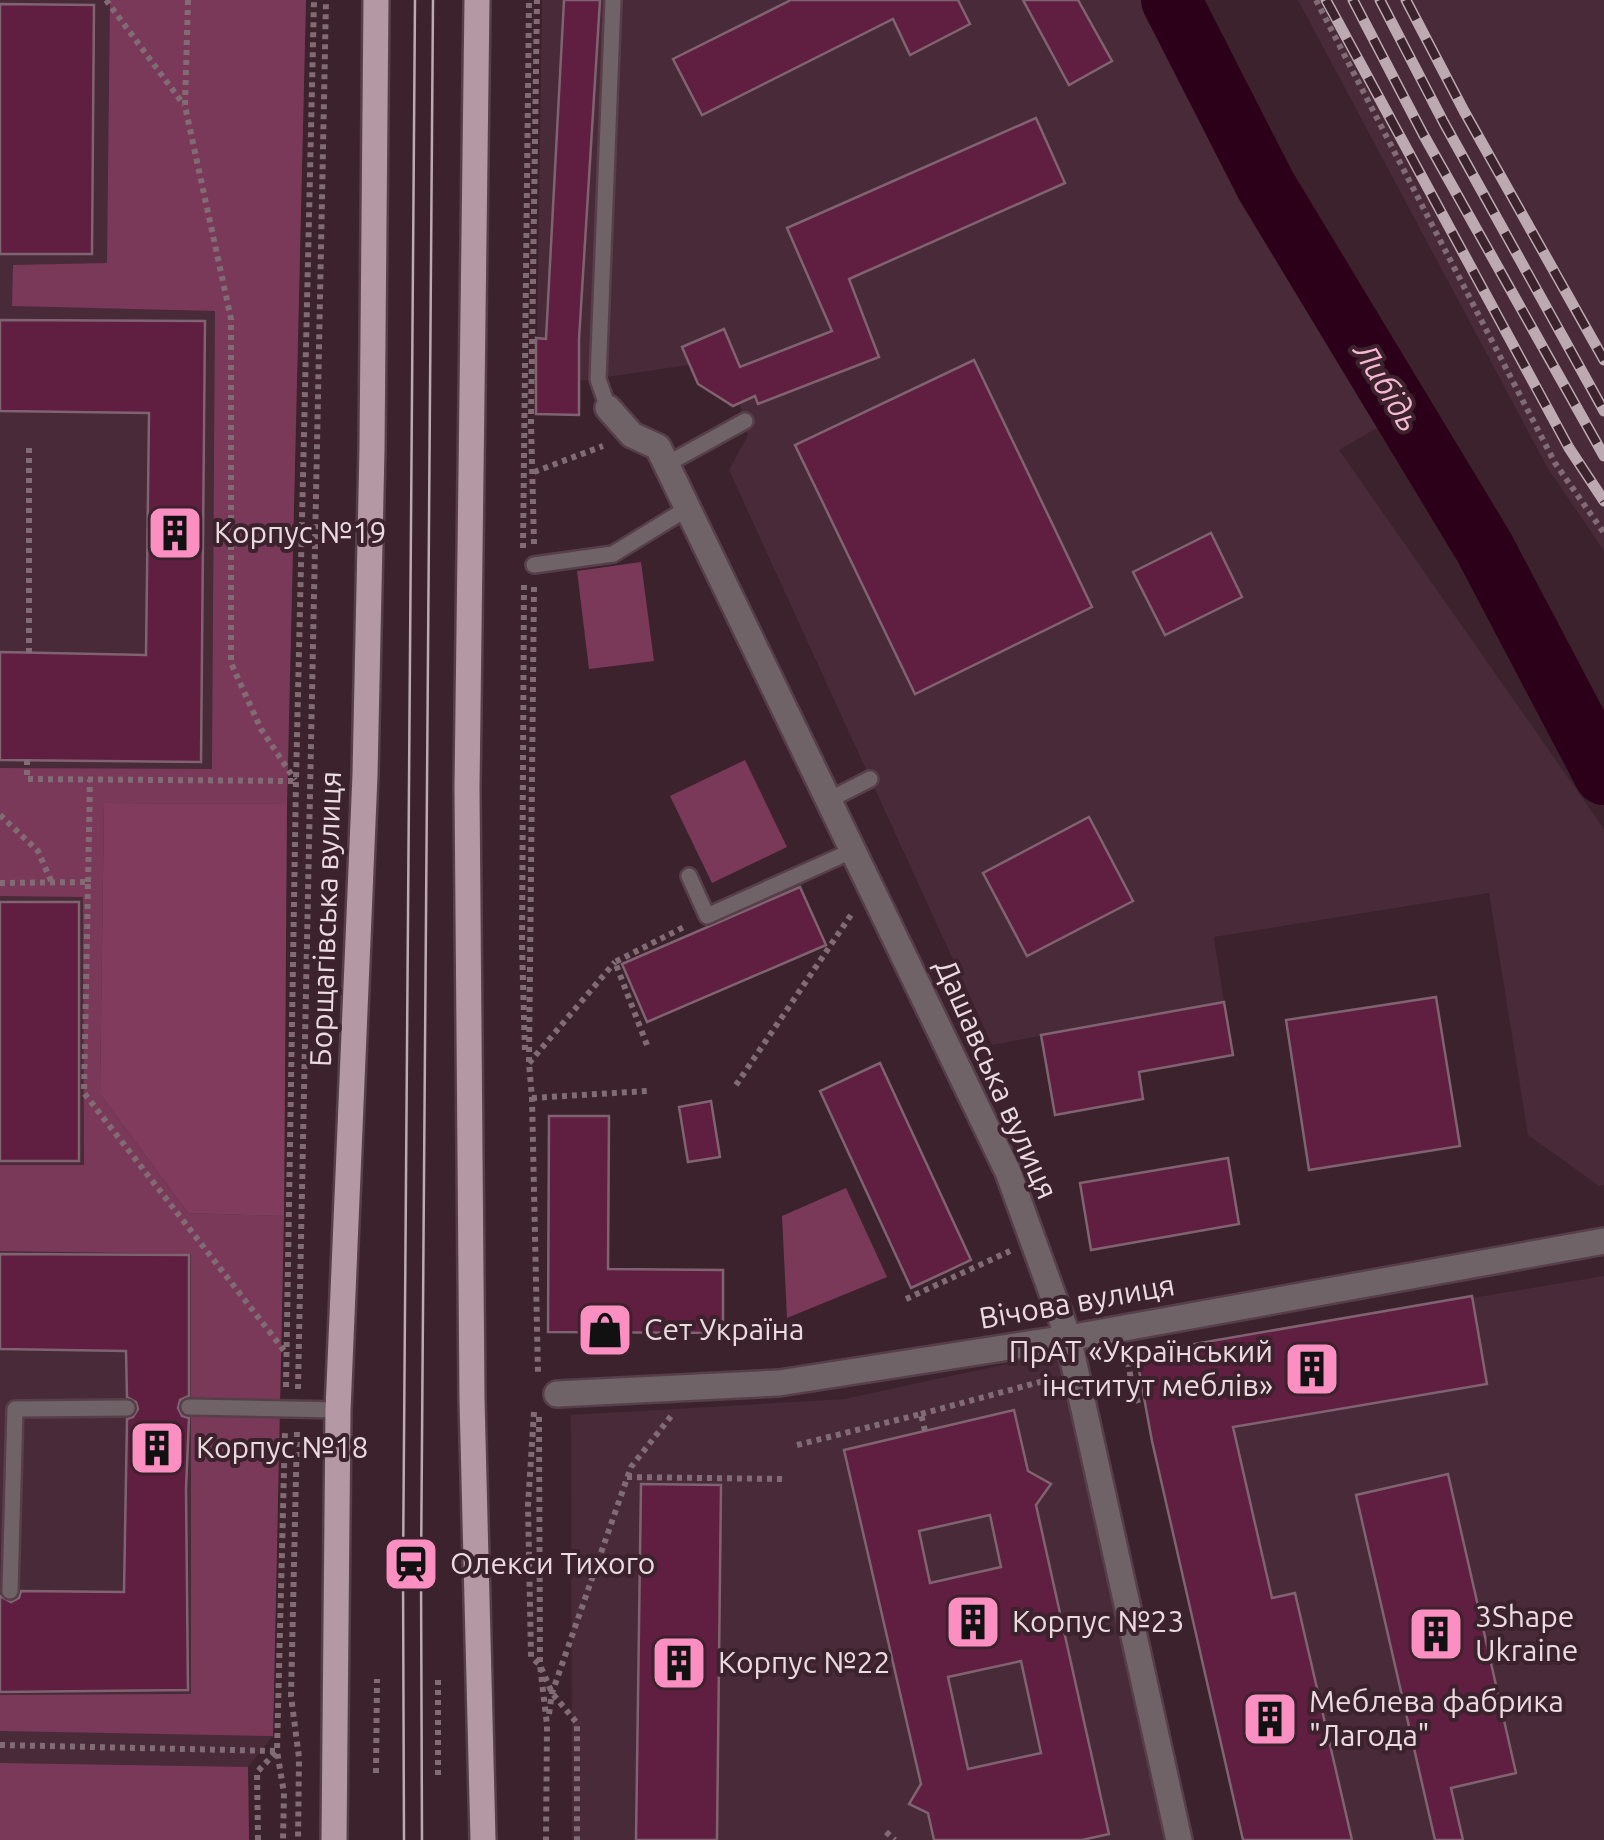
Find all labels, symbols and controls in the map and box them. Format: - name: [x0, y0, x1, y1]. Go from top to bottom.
- water label: Либідь: [1346, 334, 1428, 437]
- building icon: Корпус №19: [145, 503, 205, 563]
- place label: Корпус №19: [214, 515, 386, 549]
- street label: Борщагівська вулиця: [303, 770, 347, 1068]
- street label: Дашавська вулиця: [929, 953, 1065, 1204]
- street label: Вічова вулиця: [976, 1267, 1177, 1335]
- shop icon: Сет Україна: [575, 1300, 635, 1360]
- place label: Сет Україна: [644, 1312, 804, 1346]
- place label: ПрАТ «Український інститут меблів»: [1009, 1334, 1273, 1402]
- building icon: ПрАТ «Український інститут меблів»: [1282, 1339, 1342, 1399]
- building icon: Корпус №18: [127, 1418, 187, 1478]
- place label: Корпус №18: [196, 1430, 368, 1464]
- station icon: Олекси Тихого: [381, 1534, 441, 1594]
- place label: Олекси Тихого: [450, 1546, 655, 1580]
- building icon: Корпус №23: [943, 1592, 1003, 1652]
- place label: 3Shape Ukraine: [1475, 1599, 1578, 1667]
- place label: Корпус №23: [1012, 1604, 1184, 1638]
- building icon: 3Shape Ukraine: [1406, 1604, 1466, 1664]
- building icon: Корпус №22: [649, 1633, 709, 1693]
- place label: Корпус №22: [718, 1645, 890, 1679]
- place label: Меблева фабрика "Лагода": [1309, 1684, 1564, 1752]
- building icon: Меблева фабрика "Лагода": [1240, 1689, 1300, 1749]

